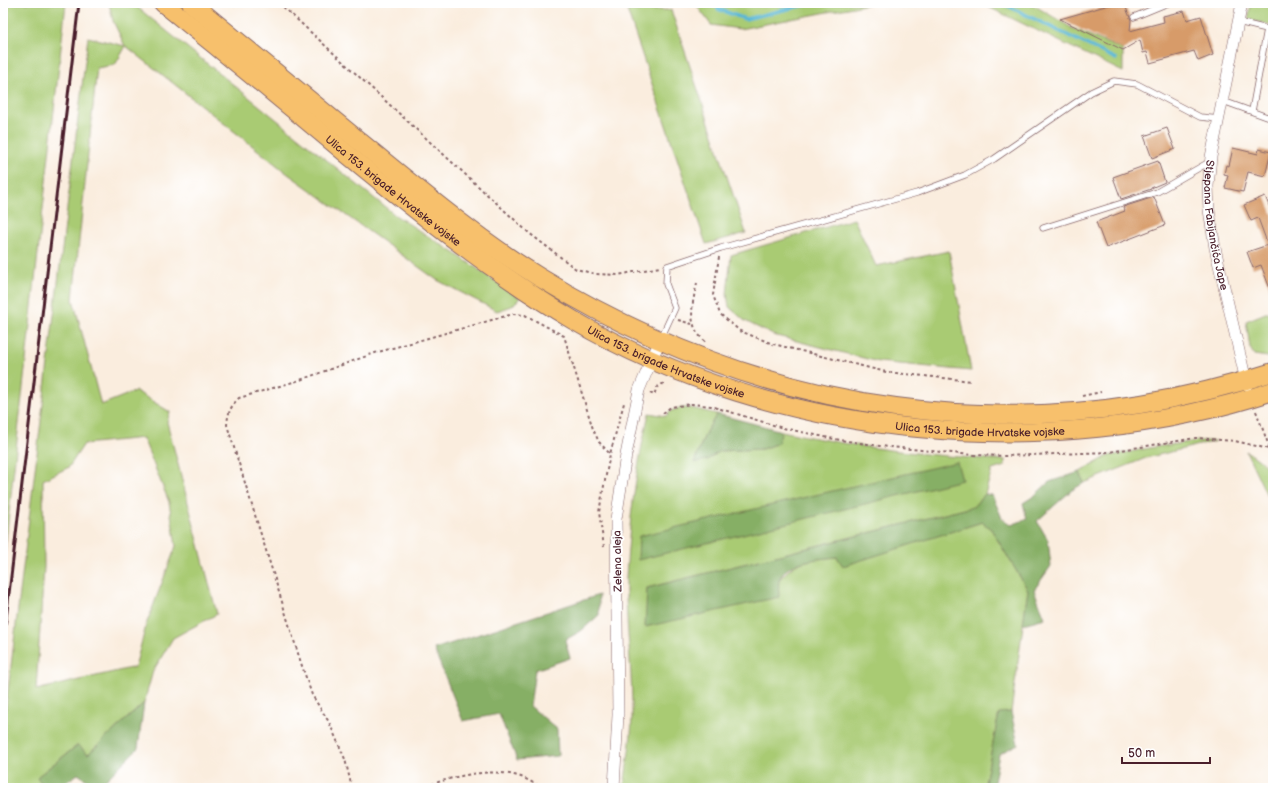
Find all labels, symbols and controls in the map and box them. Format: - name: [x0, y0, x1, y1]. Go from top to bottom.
- street label: Ulica 153. brigade Hrvatske vojske: [323, 133, 464, 249]
- street label: Stjepana Fabijančića Jape: [1201, 159, 1231, 292]
- street label: Ulica 153. brigade Hrvatske vojske: [585, 323, 747, 401]
- street label: Ulica 153. brigade Hrvatske vojske: [894, 420, 1066, 439]
- street label: Zelena aleja: [610, 530, 625, 593]
- scale bar: [1122, 739, 1210, 765]
- text: 50 m: [1128, 746, 1155, 761]

